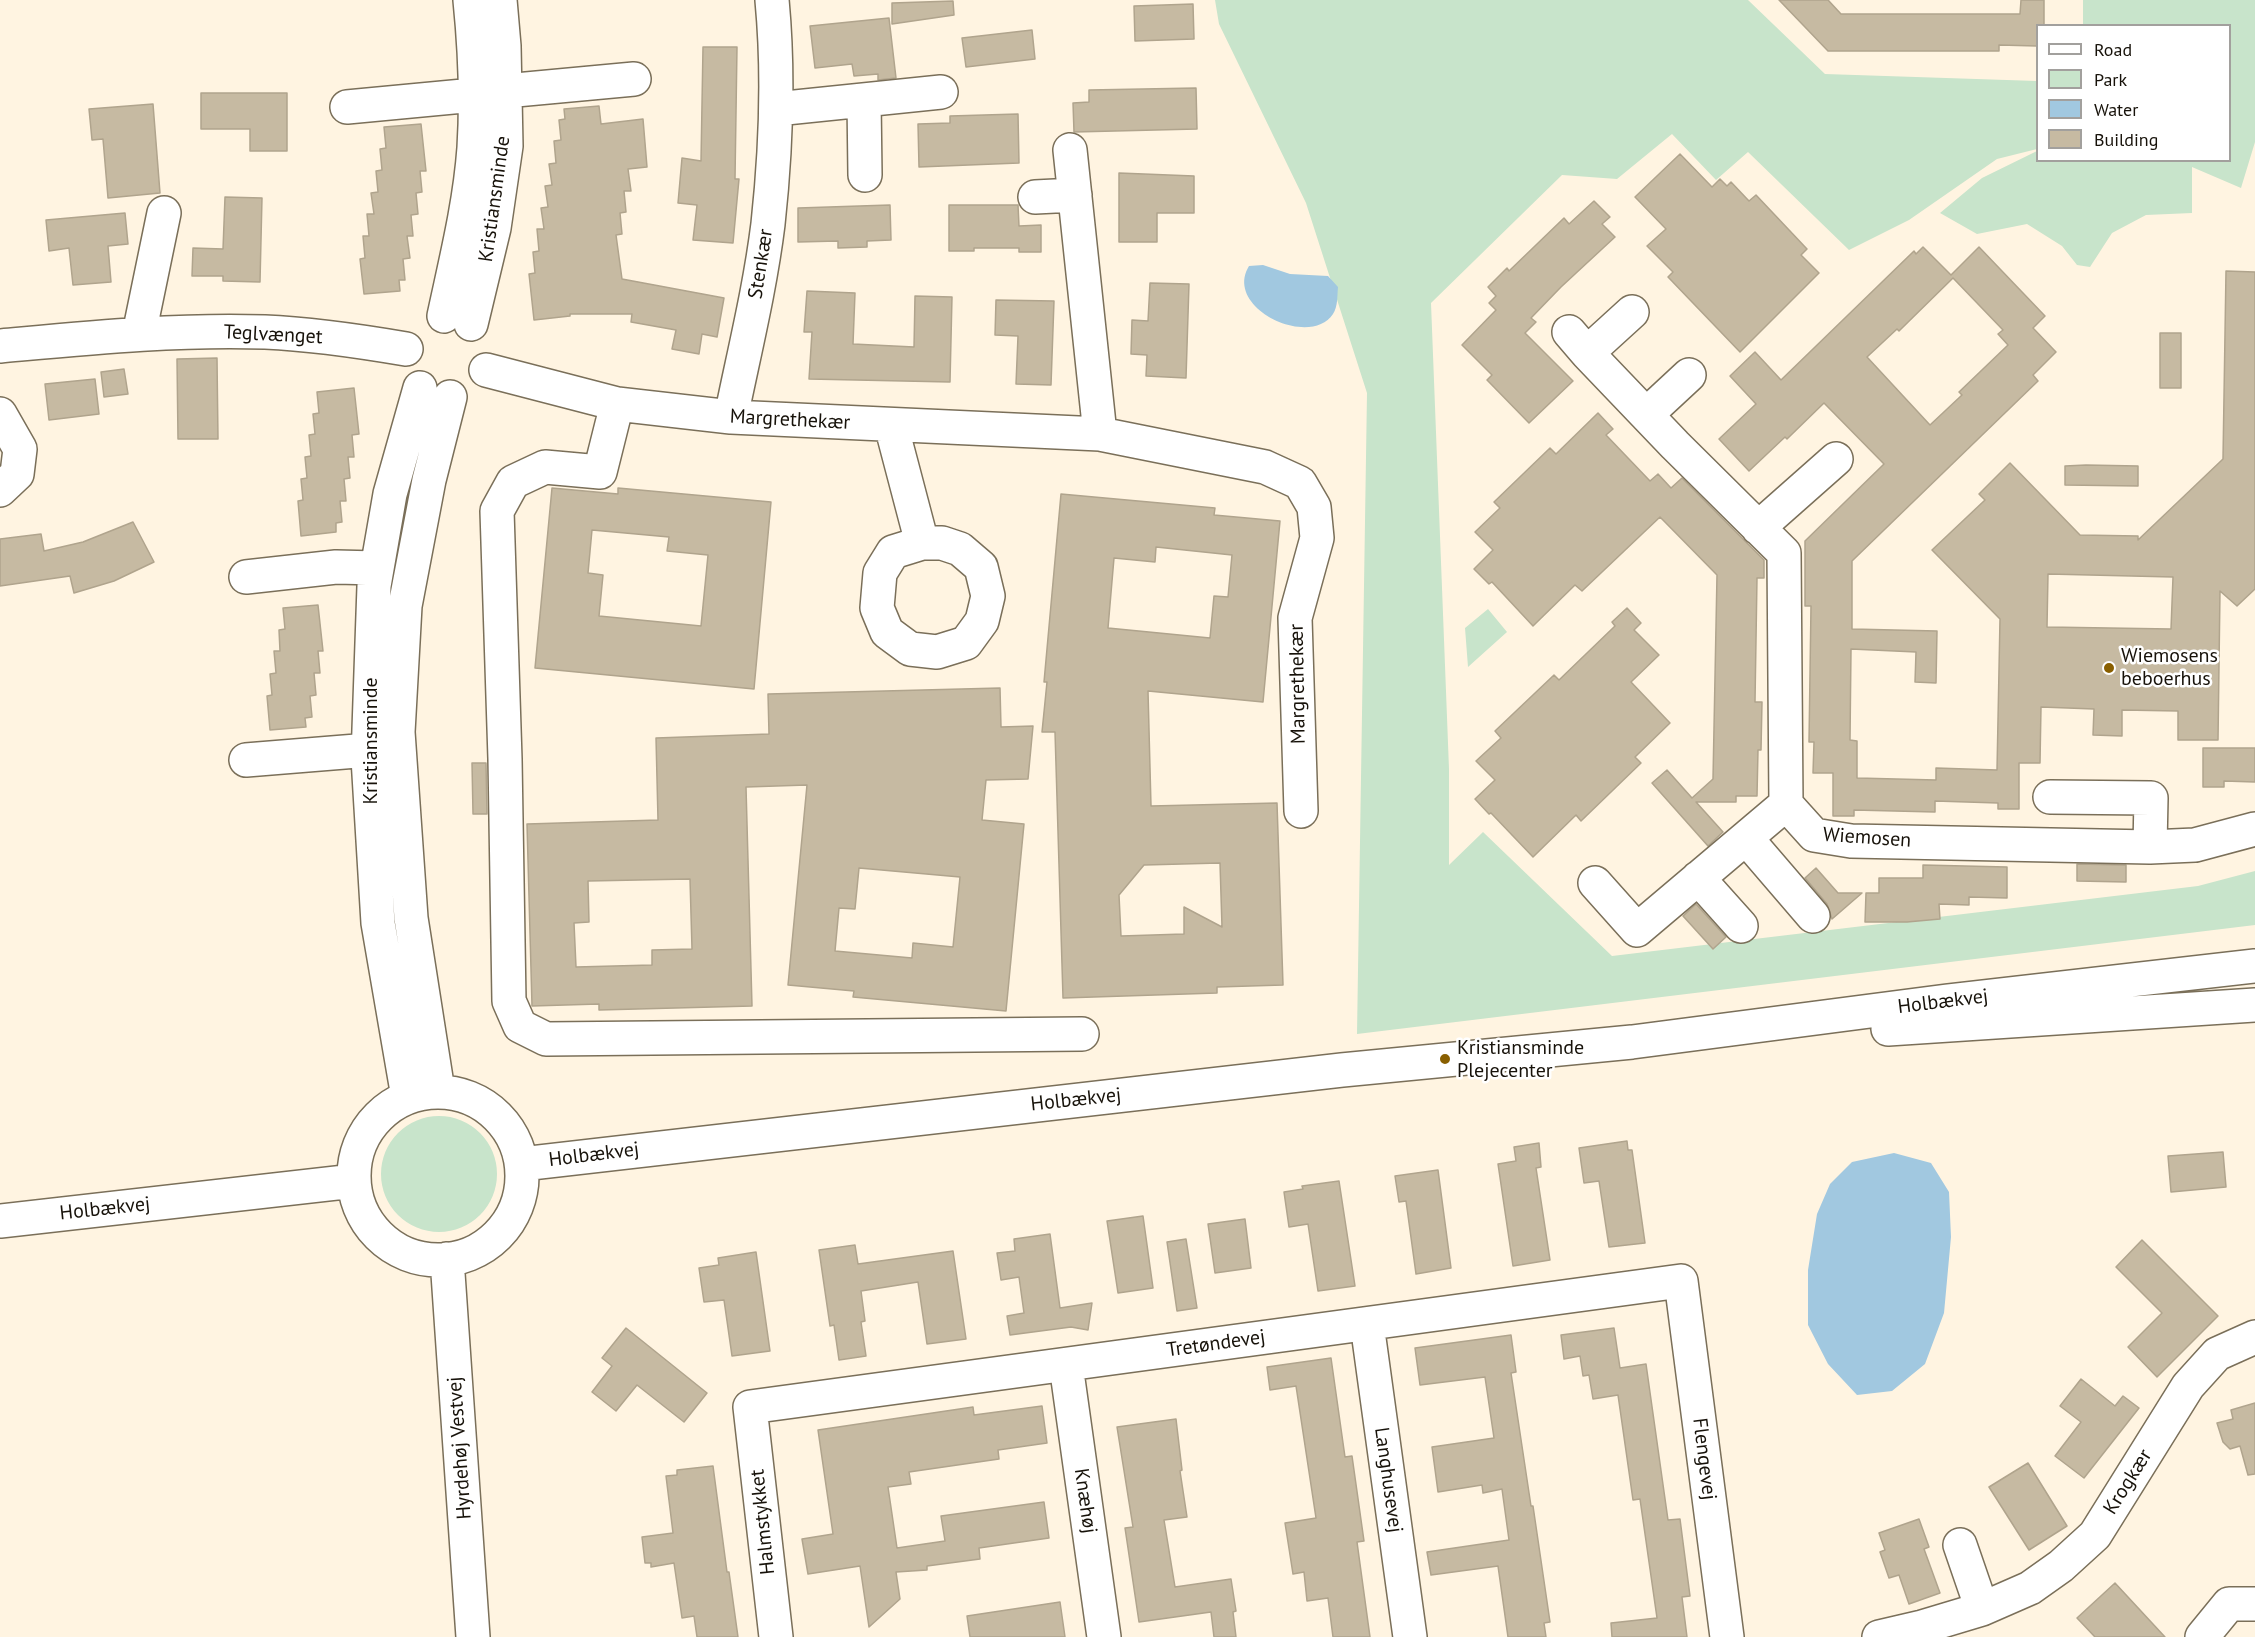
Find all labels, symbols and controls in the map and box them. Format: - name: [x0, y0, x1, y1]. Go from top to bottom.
- legend: [2036, 24, 2231, 162]
- text: Road: [2094, 38, 2132, 61]
- text: Park: [2094, 68, 2127, 91]
- text: Water: [2094, 98, 2138, 121]
- text: Building: [2094, 128, 2158, 151]
- street label: Kristiansminde: [474, 134, 516, 264]
- street label: Stenkær: [744, 227, 778, 301]
- street label: Teglvænget: [223, 320, 323, 350]
- street label: Margrethekær: [729, 405, 851, 435]
- street label: Margrethekær: [1285, 624, 1311, 744]
- place label: Wiemosens beboerhus: [2121, 644, 2218, 691]
- marker: Wiemosens beboerhus: [2102, 661, 2116, 675]
- street label: Kristiansminde: [359, 677, 383, 805]
- street label: Wiemosen: [1822, 823, 1912, 853]
- street label: Holbækvej: [1896, 985, 1990, 1019]
- place label: Kristiansminde Plejecenter: [1457, 1036, 1584, 1083]
- marker: Kristiansminde Plejecenter: [1438, 1052, 1452, 1066]
- street label: Holbækvej: [1029, 1083, 1123, 1117]
- street label: Holbækvej: [547, 1138, 641, 1172]
- street label: Holbækvej: [58, 1192, 152, 1226]
- street label: Tretøndevej: [1165, 1325, 1267, 1363]
- street label: Hyrdehøj Vestvej: [443, 1376, 477, 1520]
- street label: Flengevej: [1687, 1417, 1721, 1501]
- street label: Langhusevej: [1369, 1426, 1407, 1534]
- street label: Krogkær: [2099, 1445, 2157, 1519]
- street label: Knæhøj: [1069, 1467, 1101, 1535]
- street label: Halmstykket: [746, 1468, 780, 1576]

